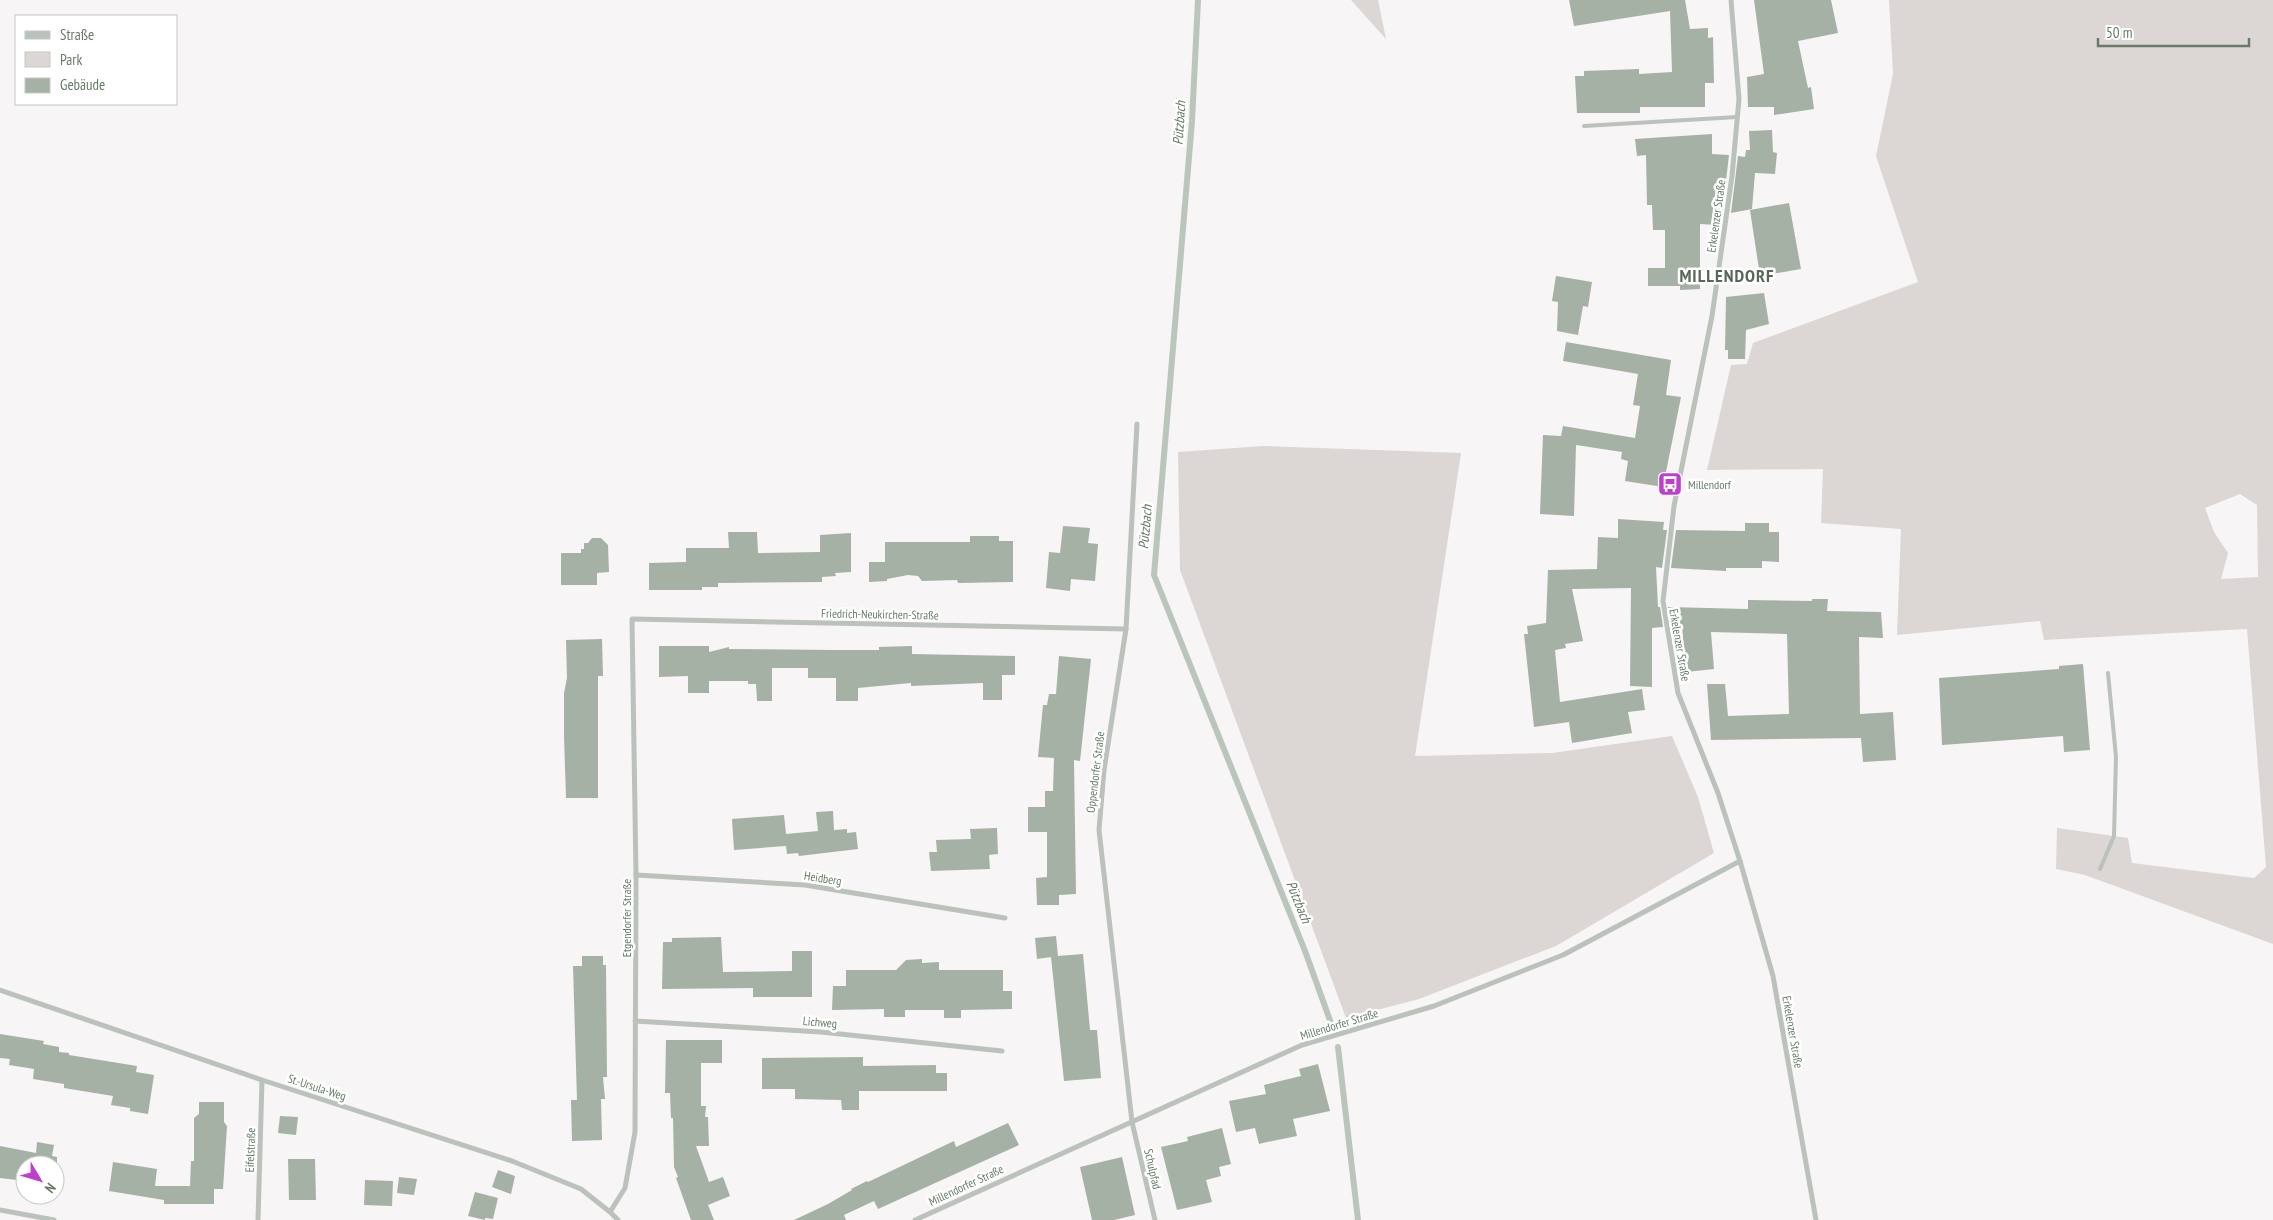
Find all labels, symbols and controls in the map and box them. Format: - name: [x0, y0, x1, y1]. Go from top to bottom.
- legend: [15, 15, 178, 105]
- scale bar: [2098, 15, 2249, 47]
- text: 50 m: [2106, 23, 2132, 42]
- text: Straße: [60, 25, 94, 44]
- text: Park: [60, 50, 82, 69]
- text: Gebäude: [60, 75, 105, 94]
- water label: Pützbach: [1168, 100, 1190, 146]
- street label: Erkelenzer Straße: [1703, 179, 1729, 253]
- district label: MILLENDORF: [1679, 264, 1775, 287]
- bus stop icon: Millendorf: [1657, 471, 1683, 497]
- place label: Millendorf: [1688, 477, 1732, 492]
- water label: Pützbach: [1134, 503, 1156, 550]
- street label: Friedrich-Neukirchen-Straße: [821, 605, 939, 623]
- street label: Erkelenzer Straße: [1666, 608, 1694, 682]
- street label: Oppendorfer Straße: [1083, 730, 1107, 814]
- street label: Heidberg: [803, 868, 843, 888]
- water label: Pützbach: [1282, 878, 1316, 927]
- street label: Etgendorfer Straße: [619, 879, 634, 957]
- street label: Erkelenzer Straße: [1779, 995, 1807, 1069]
- street label: Millendorfer Straße: [1298, 1005, 1380, 1043]
- street label: Lichweg: [802, 1013, 838, 1031]
- street label: St.-Ursula-Weg: [286, 1071, 348, 1103]
- street label: Eifelstraße: [242, 1127, 258, 1173]
- street label: Schulpfad: [1141, 1147, 1165, 1191]
- north arrow: [15, 1155, 65, 1205]
- street label: Millendorfer Straße: [926, 1161, 1006, 1209]
- text: N: [41, 1179, 60, 1197]

